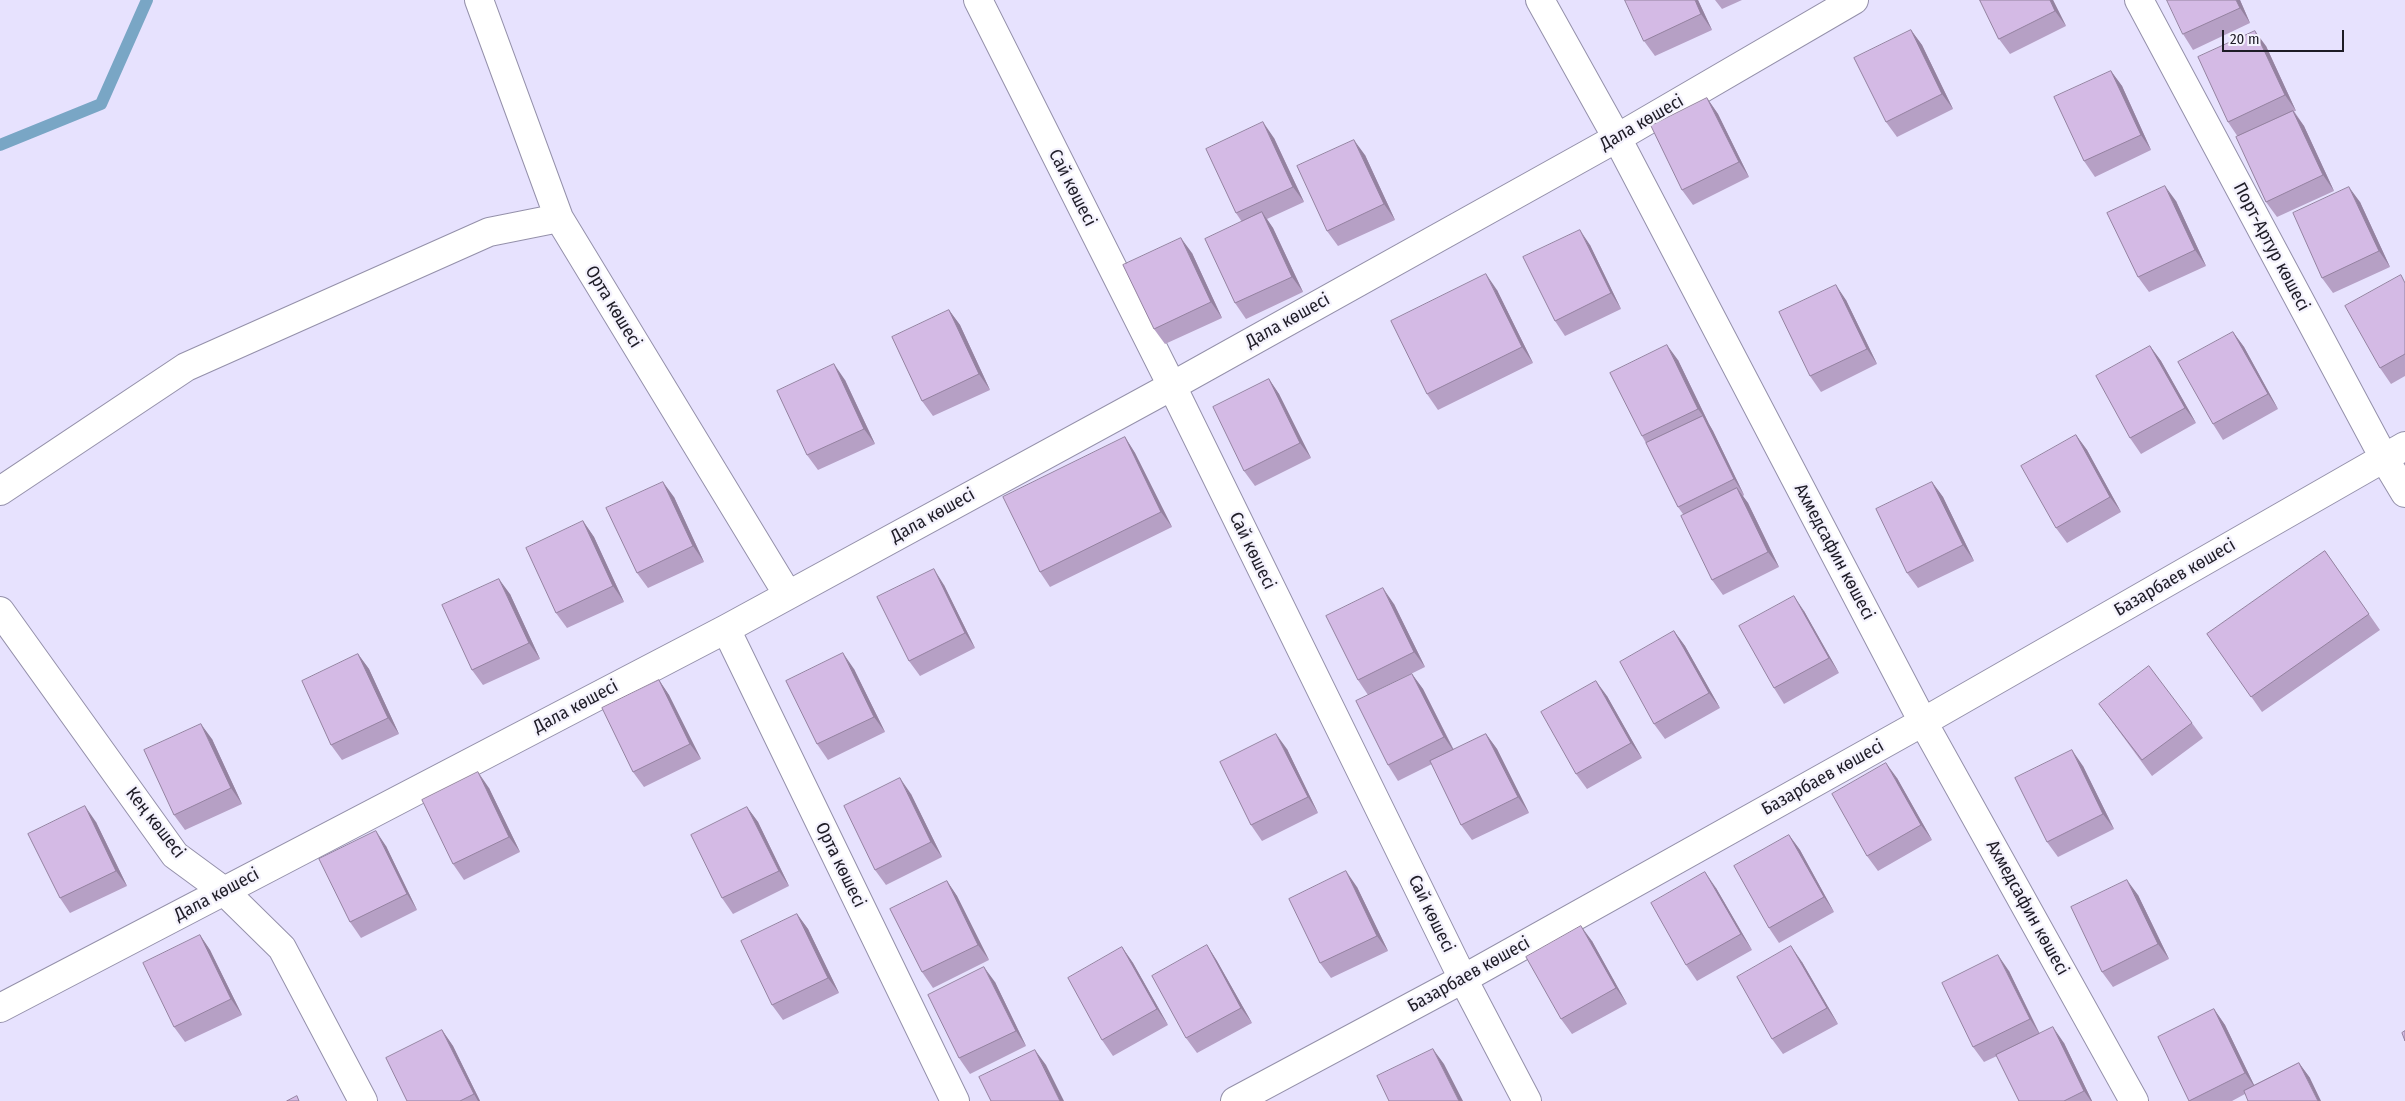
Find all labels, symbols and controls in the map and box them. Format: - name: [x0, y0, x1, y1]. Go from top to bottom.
- scale bar: [2225, 20, 2348, 52]
- text: 20 m: [2230, 30, 2260, 48]
- street label: Дала көшесі: [1596, 90, 1688, 156]
- street label: Сай көшесі: [1043, 146, 1101, 230]
- street label: Порт-Артур көшесі: [2228, 179, 2314, 315]
- street label: Орта көшесі: [580, 262, 646, 352]
- street label: Дала көшесі: [1242, 289, 1334, 353]
- street label: Ахмедсафин көшесі: [1789, 480, 1879, 624]
- street label: Дала көшесі: [887, 484, 979, 548]
- street label: Сай көшесі: [1224, 509, 1280, 593]
- street label: Базарбаев көшесі: [2111, 535, 2239, 621]
- street label: Дала көшесі: [530, 676, 622, 738]
- street label: Базарбаев көшесі: [1758, 735, 1888, 821]
- street label: Кең көшесі: [121, 783, 189, 863]
- street label: Орта көшесі: [810, 819, 870, 911]
- street label: Ахмедсафин көшесі: [1981, 837, 2073, 979]
- street label: Дала көшесі: [171, 864, 263, 926]
- street label: Сай көшесі: [1403, 872, 1459, 956]
- street label: Базарбаев көшесі: [1404, 932, 1534, 1018]

